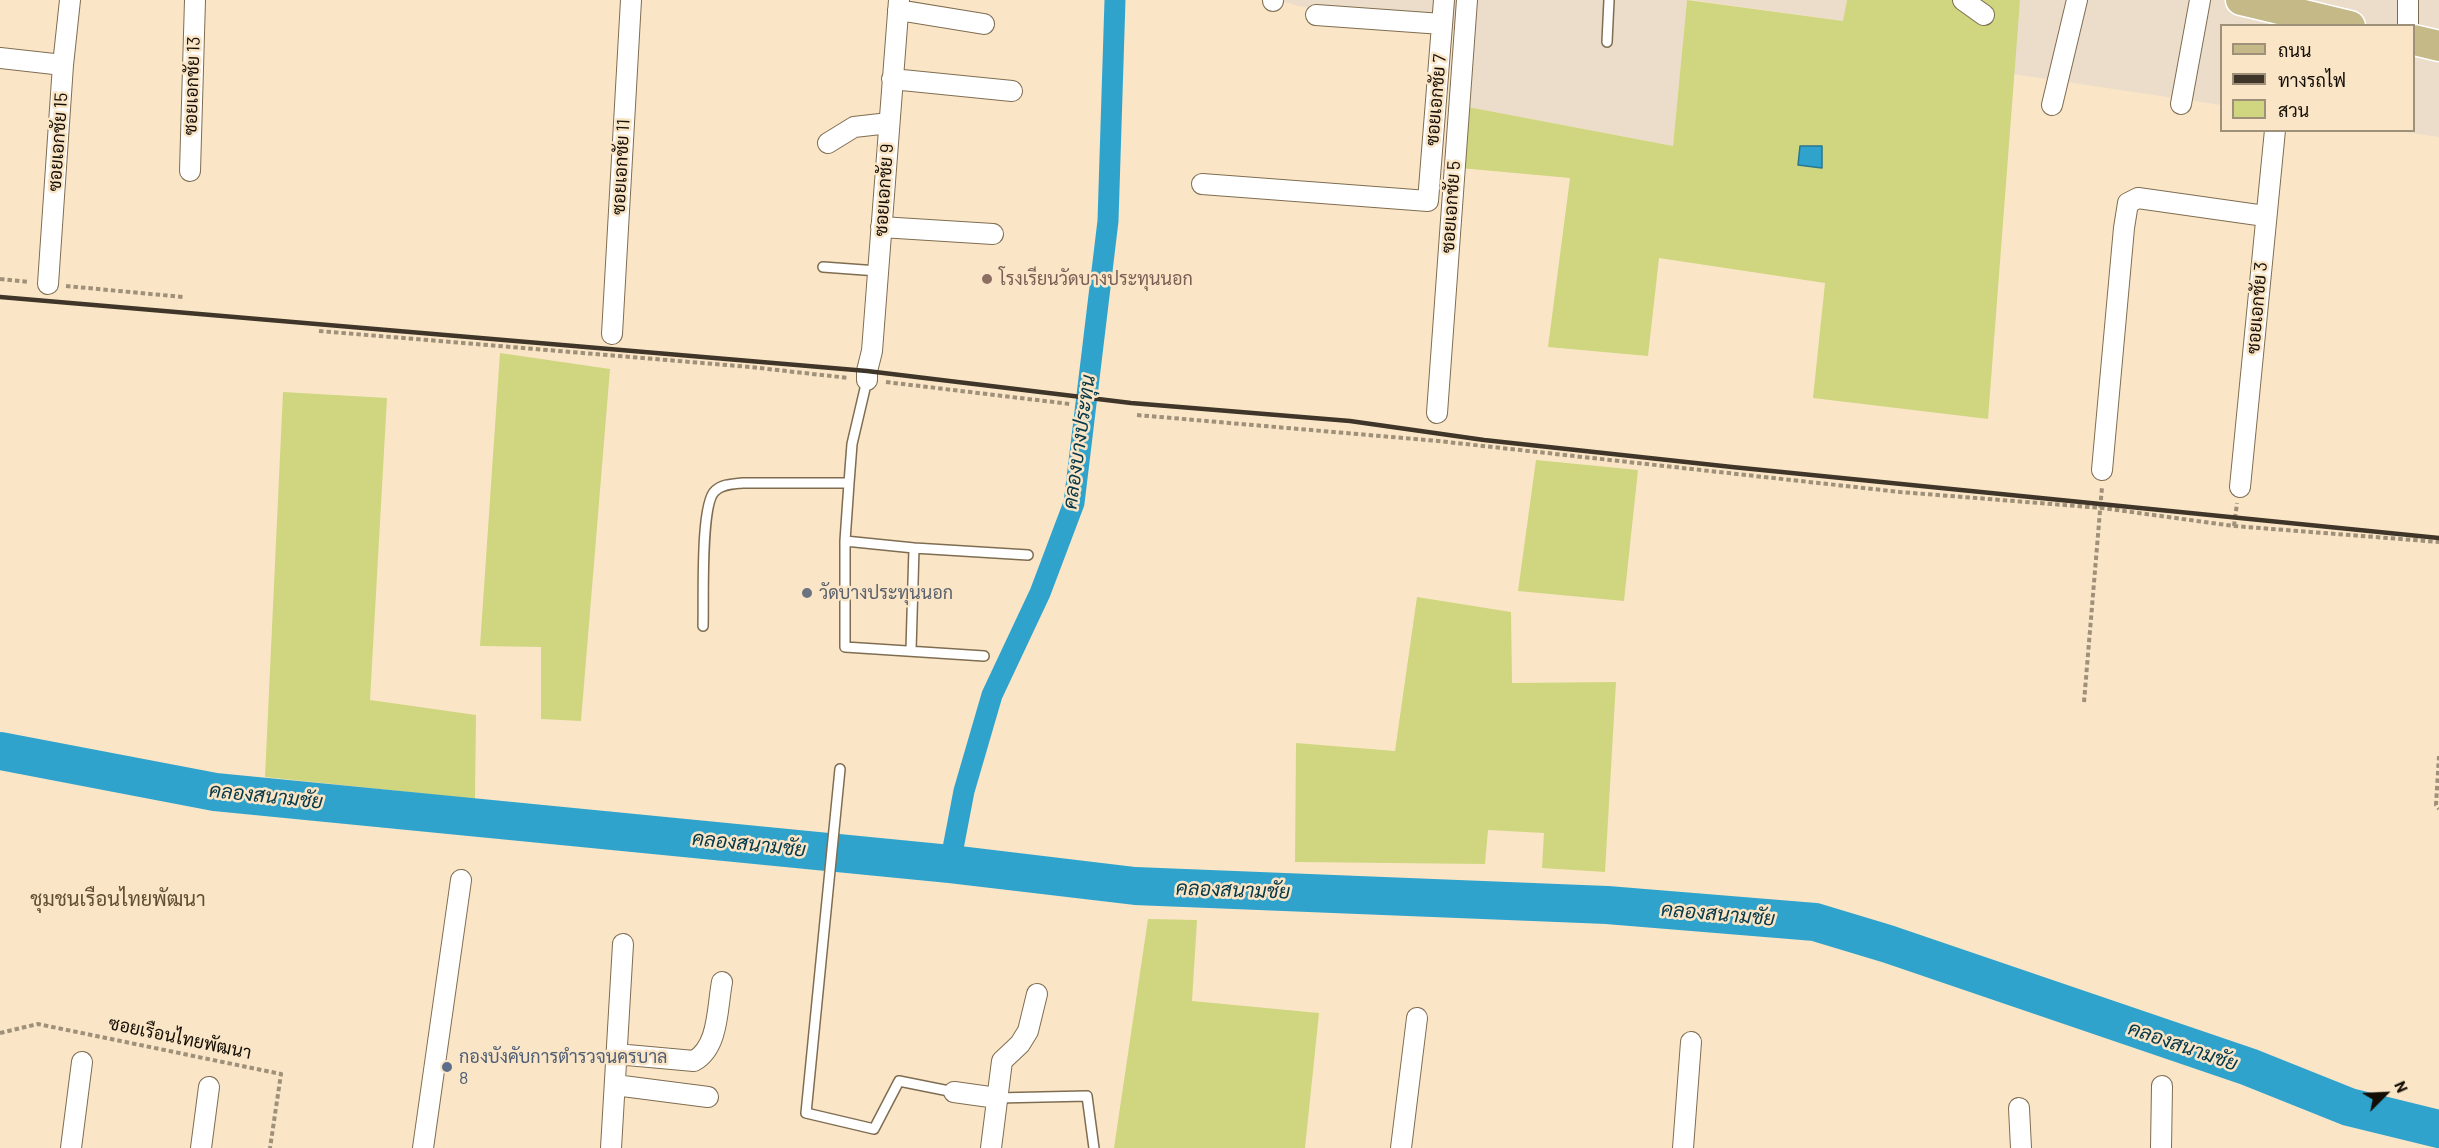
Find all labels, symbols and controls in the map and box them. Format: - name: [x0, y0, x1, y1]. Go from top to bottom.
- legend: [2220, 24, 2415, 132]
- street label: ซอยเอกชัย 13: [179, 36, 205, 136]
- text: ถนน: [2278, 39, 2311, 61]
- street label: ซอยเอกชัย 7: [1421, 53, 1451, 147]
- text: ทางรถไฟ: [2278, 69, 2346, 91]
- street label: ซอยเอกชัย 15: [44, 92, 72, 192]
- text: สวน: [2278, 99, 2309, 121]
- street label: ซอยเอกชัย 11: [608, 119, 634, 215]
- street label: ซอยเอกชัย 9: [870, 143, 898, 237]
- street label: ซอยเอกชัย 5: [1437, 160, 1465, 254]
- street label: ซอยเอกชัย 3: [2242, 261, 2272, 355]
- place label: โรงเรียนวัดบางประทุนนอก: [999, 268, 1193, 290]
- marker: โรงเรียนวัดบางประทุนนอก: [980, 272, 994, 286]
- water label: คลองบางประทุน: [1058, 373, 1100, 511]
- place label: วัดบางประทุนนอก: [819, 582, 953, 604]
- marker: วัดบางประทุนนอก: [800, 586, 814, 600]
- water label: คลองสนามชัย: [208, 778, 324, 814]
- water label: คลองสนามชัย: [691, 826, 807, 862]
- water label: คลองสนามชัย: [1175, 876, 1291, 904]
- district label: ชุมชนเรือนไทยพัฒนา: [30, 887, 206, 911]
- water label: คลองสนามชัย: [1660, 897, 1776, 931]
- street label: ซอยเรือนไทยพัฒนา: [107, 1012, 253, 1064]
- water label: คลองสนามชัย: [2125, 1016, 2241, 1076]
- place label: กองบังคับการตำรวจนครบาล 8: [459, 1046, 668, 1088]
- marker: กองบังคับการตำรวจนครบาล 8: [440, 1060, 454, 1074]
- north arrow: [2355, 1064, 2415, 1124]
- text: N: [2391, 1078, 2413, 1095]

